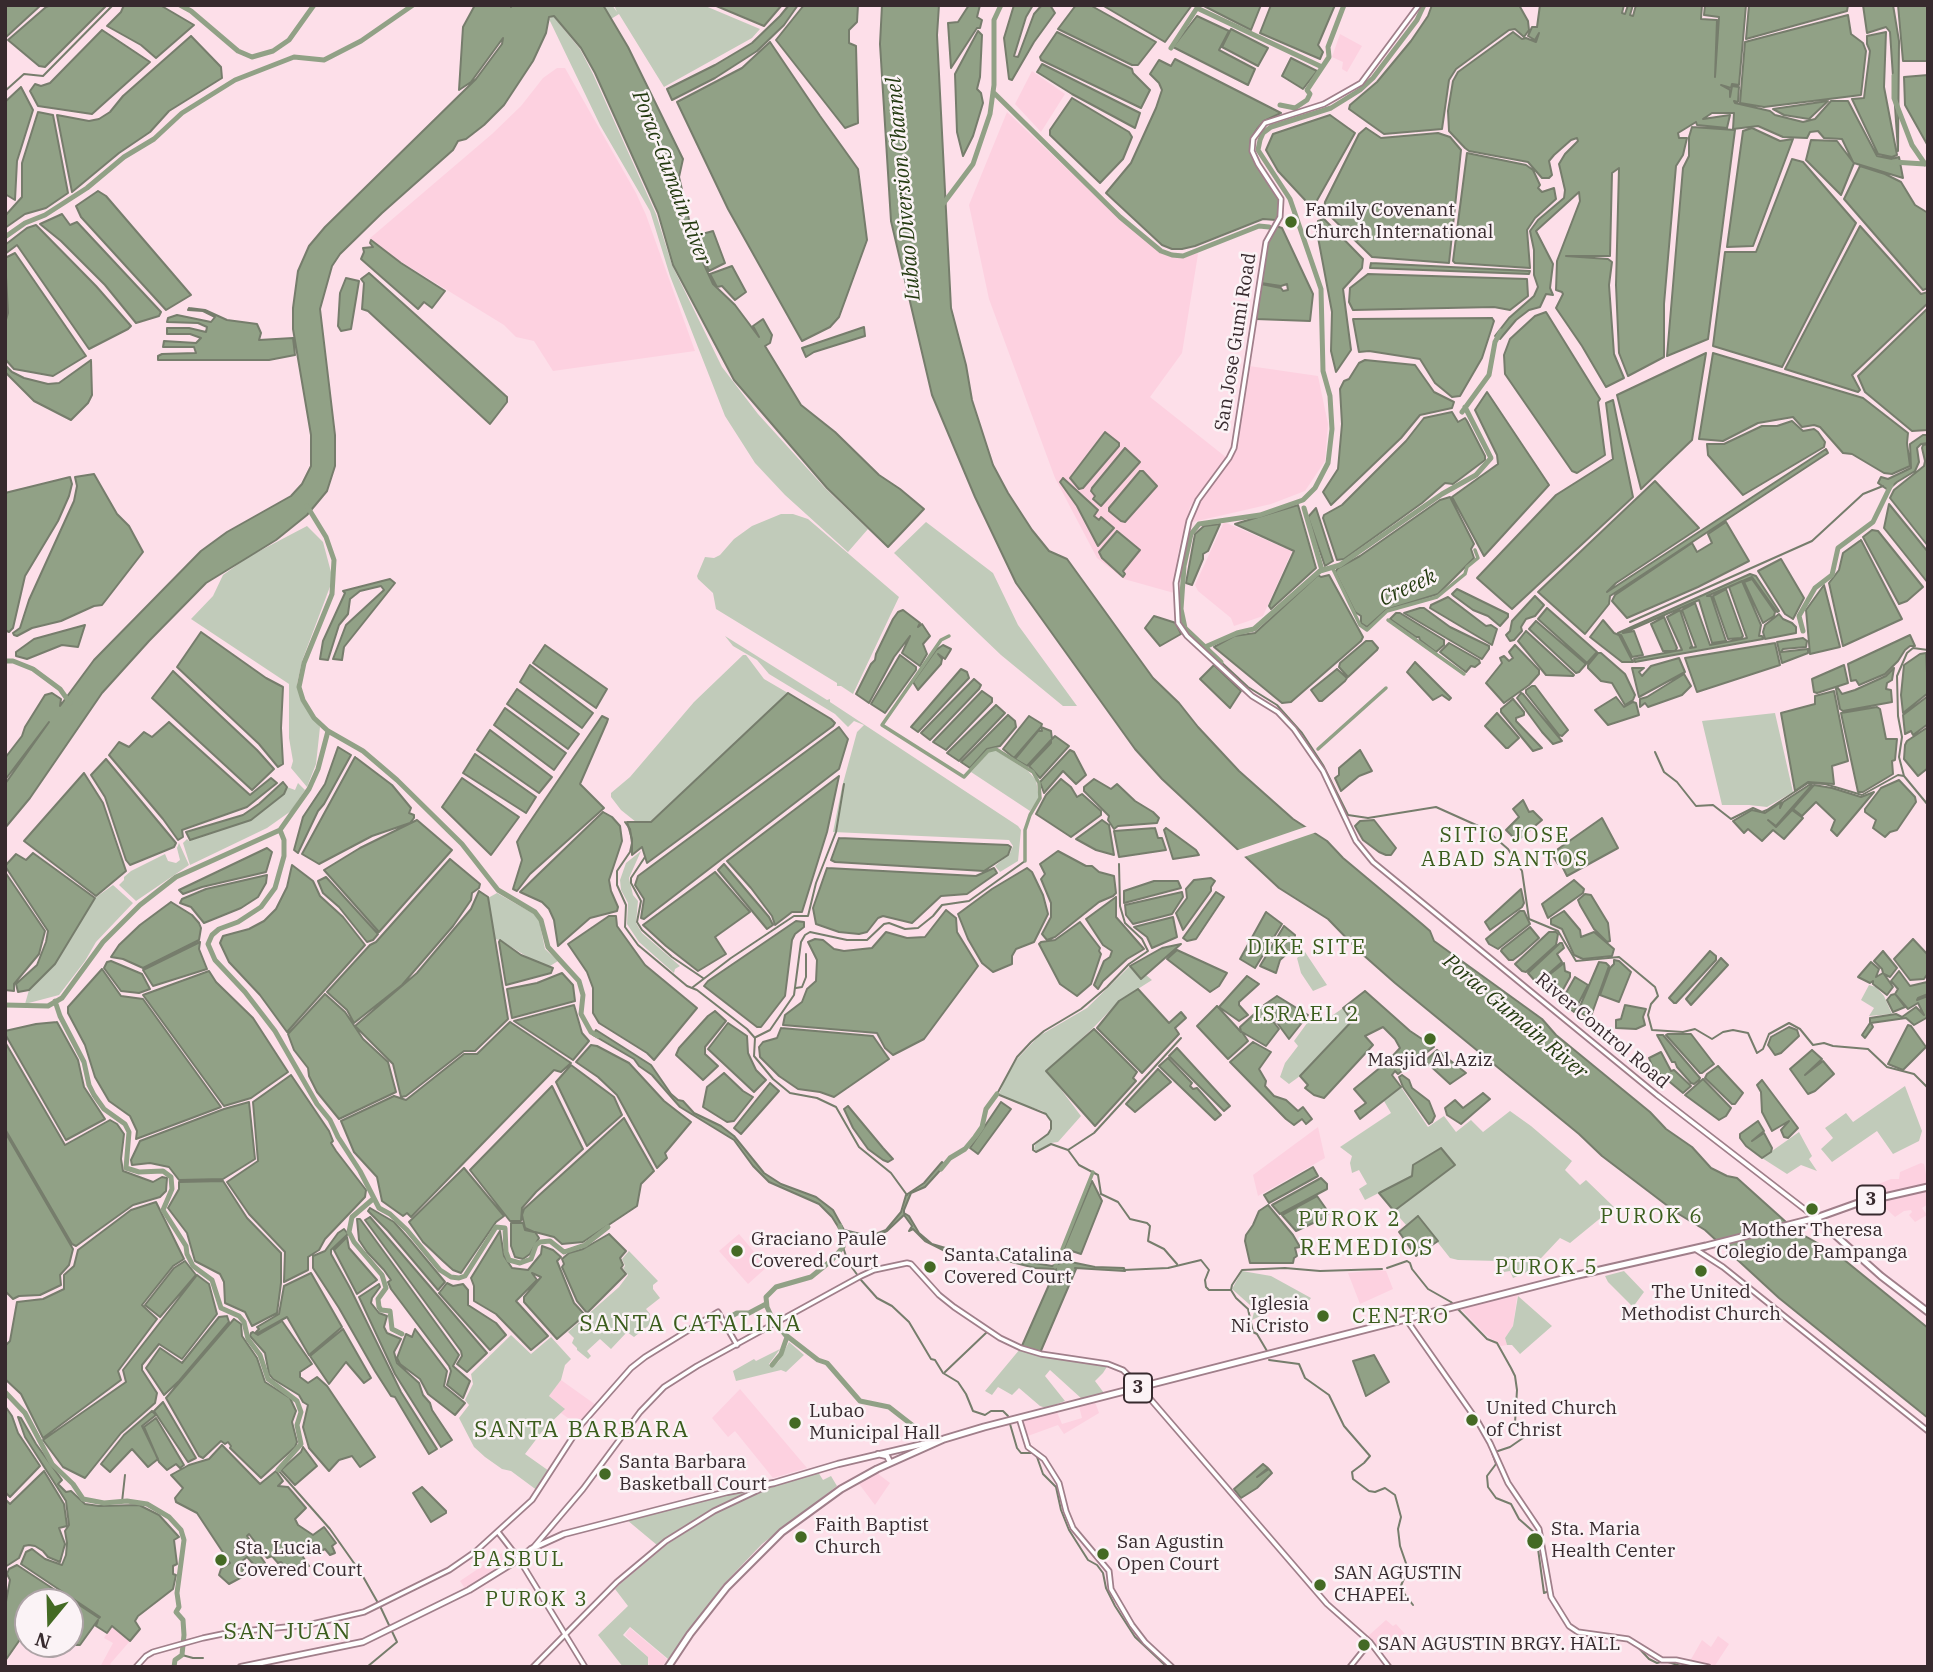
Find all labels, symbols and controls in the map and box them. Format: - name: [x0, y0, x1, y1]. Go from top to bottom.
- water label: Lubao Diversion Channel: [882, 76, 926, 302]
- water label: Porac-Gumain River: [626, 87, 716, 269]
- place label: Family Covenant Church International: [1305, 200, 1493, 244]
- marker: Family Covenant Church International: [1283, 214, 1299, 230]
- street label: San Jose Gumi Road: [1211, 251, 1261, 433]
- water label: Creeek: [1375, 564, 1441, 612]
- district label: SITIO JOSE ABAD SANTOS: [1422, 823, 1588, 873]
- district label: DIKE SITE: [1248, 935, 1366, 961]
- water label: Porac Gumain River: [1437, 949, 1593, 1085]
- street label: River Control Road: [1530, 968, 1674, 1094]
- district label: ISRAEL 2: [1254, 1002, 1360, 1028]
- marker: Masjid Al Aziz: [1422, 1031, 1438, 1047]
- place label: Masjid Al Aziz: [1367, 1050, 1493, 1072]
- road number: 3: [1857, 1185, 1885, 1214]
- marker: Mother Theresa Colegio de Pampanga: [1804, 1201, 1820, 1217]
- district label: PUROK 6: [1601, 1204, 1703, 1230]
- district label: PUROK 2: [1299, 1207, 1401, 1233]
- place label: Mother Theresa Colegio de Pampanga: [1716, 1220, 1908, 1264]
- place label: Graciano Paule Covered Court: [751, 1229, 886, 1273]
- district label: REMEDIOS: [1300, 1234, 1434, 1262]
- marker: Graciano Paule Covered Court: [729, 1243, 745, 1259]
- place label: Santa Catalina Covered Court: [944, 1245, 1073, 1289]
- district label: PUROK 5: [1496, 1255, 1598, 1281]
- marker: Santa Catalina Covered Court: [922, 1259, 938, 1275]
- marker: The United Methodist Church: [1693, 1263, 1709, 1279]
- place label: The United Methodist Church: [1621, 1282, 1781, 1326]
- place label: Iglesia Ni Cristo: [1231, 1294, 1309, 1338]
- district label: CENTRO: [1353, 1304, 1449, 1330]
- marker: Iglesia Ni Cristo: [1315, 1308, 1331, 1324]
- district label: SANTA CATALINA: [581, 1310, 801, 1338]
- road number: 3: [1124, 1373, 1152, 1402]
- place label: United Church of Christ: [1486, 1398, 1617, 1442]
- place label: Lubao Municipal Hall: [809, 1401, 940, 1445]
- marker: United Church of Christ: [1464, 1412, 1480, 1428]
- marker: Lubao Municipal Hall: [787, 1415, 803, 1431]
- district label: SANTA BARBARA: [476, 1416, 688, 1444]
- place label: Santa Barbara Basketball Court: [619, 1452, 767, 1496]
- marker: Santa Barbara Basketball Court: [597, 1466, 613, 1482]
- place label: Faith Baptist Church: [815, 1515, 929, 1559]
- place label: Sta. Maria Health Center: [1551, 1519, 1675, 1563]
- marker: Faith Baptist Church: [793, 1529, 809, 1545]
- marker: Sta. Maria Health Center: [1525, 1531, 1545, 1551]
- place label: San Agustin Open Court: [1117, 1532, 1224, 1576]
- place label: Sta. Lucia Covered Court: [235, 1538, 362, 1582]
- marker: San Agustin Open Court: [1095, 1546, 1111, 1562]
- district label: PASBUL: [473, 1547, 565, 1573]
- marker: Sta. Lucia Covered Court: [213, 1552, 229, 1568]
- place label: SAN AGUSTIN CHAPEL: [1334, 1563, 1462, 1607]
- marker: SAN AGUSTIN CHAPEL: [1312, 1577, 1328, 1593]
- district label: PUROK 3: [486, 1587, 588, 1613]
- north arrow: [14, 1588, 84, 1658]
- district label: SAN JUAN: [225, 1618, 351, 1646]
- text: N: [32, 1627, 54, 1655]
- place label: SAN AGUSTIN BRGY. HALL: [1378, 1634, 1620, 1656]
- marker: SAN AGUSTIN BRGY. HALL: [1356, 1637, 1372, 1653]

